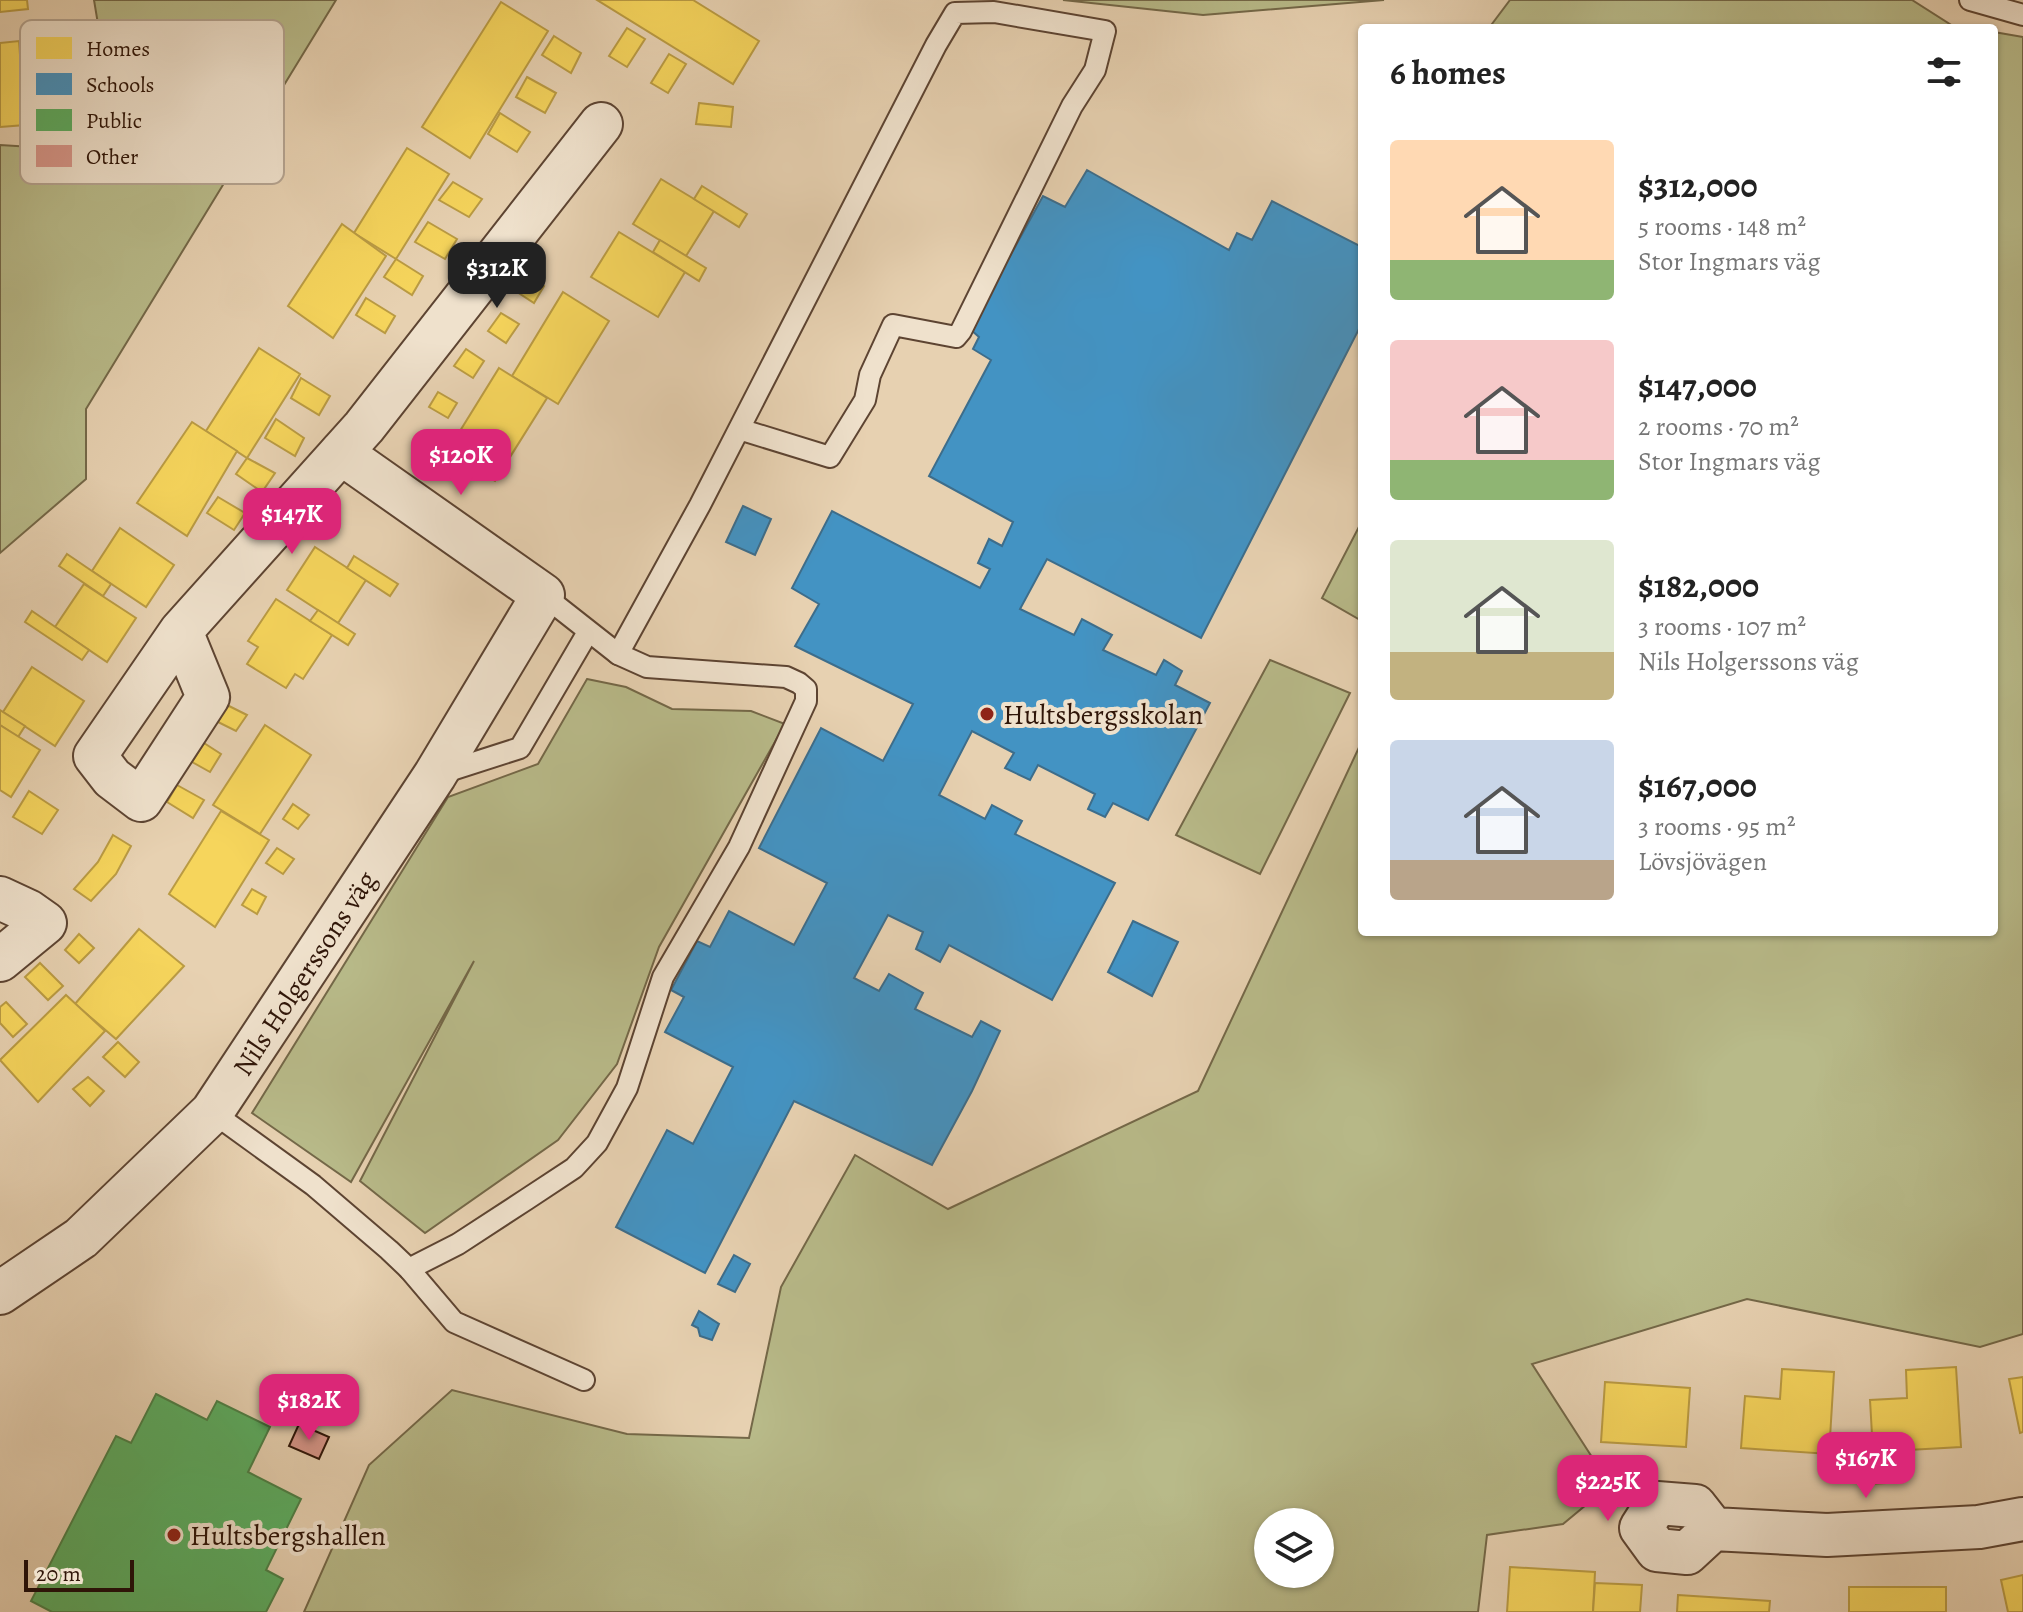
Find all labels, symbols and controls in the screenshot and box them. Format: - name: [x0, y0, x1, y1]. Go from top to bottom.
- legend: [20, 20, 284, 184]
- text: Homes: [86, 34, 150, 64]
- text: 6 homes: [1390, 49, 1506, 96]
- icon: filters: [1922, 50, 1966, 94]
- text: Schools: [86, 70, 154, 100]
- text: Public: [86, 106, 142, 136]
- text: Other: [86, 142, 139, 172]
- text: $312,000: [1638, 162, 1758, 209]
- icon: home: [1454, 172, 1550, 268]
- text: 5 rooms · 148 m²: [1638, 209, 1806, 244]
- pin: $312K: [441, 242, 553, 310]
- text: Stor Ingmars väg: [1638, 244, 1820, 279]
- text: $312K: [466, 250, 528, 285]
- text: $147,000: [1638, 362, 1757, 409]
- icon: home: [1454, 372, 1550, 468]
- text: 2 rooms · 70 m²: [1638, 409, 1799, 444]
- pin: $120K: [405, 429, 517, 497]
- text: $120K: [429, 437, 493, 472]
- text: Stor Ingmars väg: [1638, 444, 1820, 479]
- pin: $147K: [236, 488, 348, 556]
- text: $147K: [261, 496, 323, 531]
- text: $182,000: [1638, 562, 1759, 609]
- icon: home: [1454, 572, 1550, 668]
- text: 3 rooms · 107 m²: [1638, 609, 1806, 644]
- text: Nils Holgerssons väg: [1638, 644, 1859, 679]
- place label: Hultsbergsskolan: [1003, 696, 1203, 734]
- marker: Hultsbergsskolan: [978, 705, 996, 723]
- text: $167,000: [1638, 762, 1757, 809]
- icon: home: [1454, 772, 1550, 868]
- text: 3 rooms · 95 m²: [1638, 809, 1795, 844]
- text: Lövsjövägen: [1638, 844, 1767, 879]
- street label: Nils Holgerssons väg: [224, 864, 386, 1084]
- pin: $182K: [253, 1374, 365, 1442]
- text: $182K: [277, 1382, 341, 1417]
- pin: $167K: [1810, 1432, 1922, 1500]
- text: $167K: [1835, 1440, 1897, 1475]
- pin: $225K: [1552, 1455, 1664, 1523]
- text: $225K: [1575, 1463, 1641, 1498]
- map controls: [1254, 1508, 1334, 1588]
- button: layers: [1254, 1508, 1334, 1588]
- place label: Hultsbergshallen: [190, 1517, 386, 1555]
- marker: Hultsbergshallen: [165, 1526, 183, 1544]
- scale bar: [24, 1556, 134, 1592]
- text: 20 m: [36, 1559, 81, 1589]

